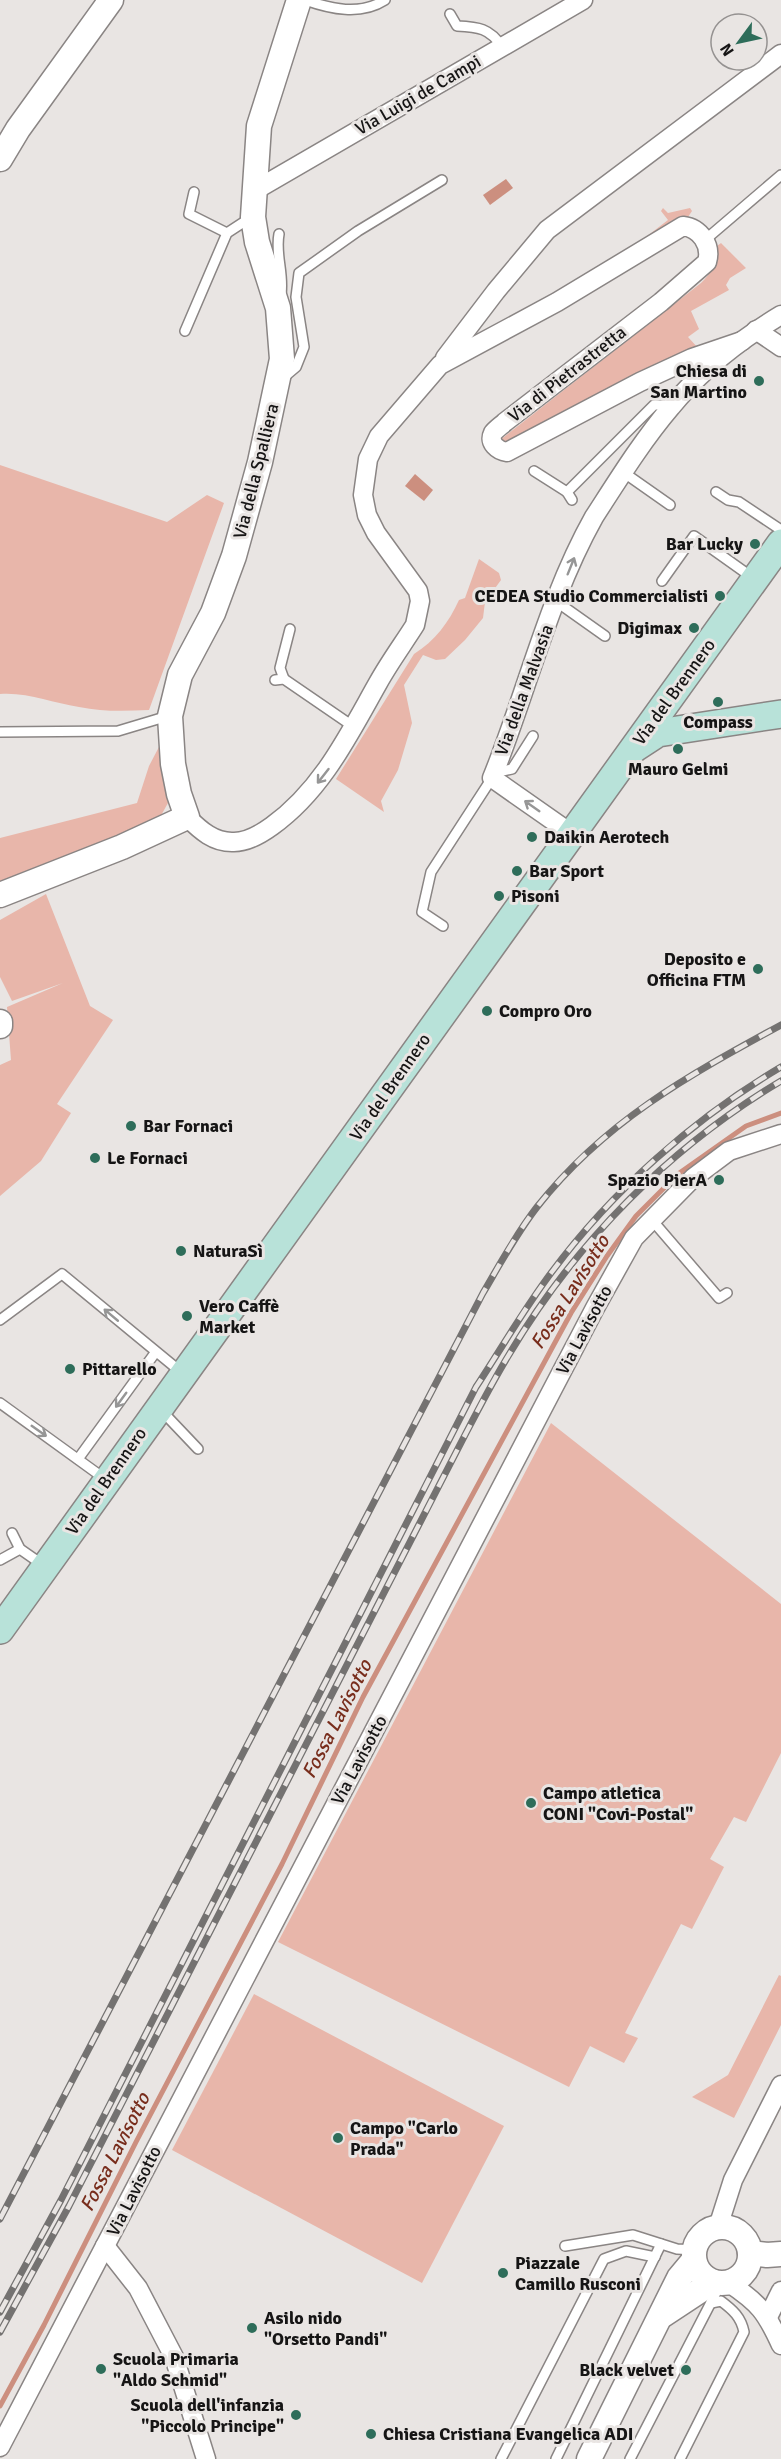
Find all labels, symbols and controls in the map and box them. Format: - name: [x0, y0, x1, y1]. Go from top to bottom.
- north arrow: [709, 12, 769, 72]
- text: N: [716, 40, 739, 60]
- street label: Via Luigi de Campi: [351, 50, 485, 140]
- street label: Via di Pietrastretta: [504, 321, 630, 427]
- place label: Chiesa di San Martino: [651, 360, 747, 403]
- marker: Chiesa di San Martino: [752, 374, 766, 388]
- street label: Via della Spalliera: [229, 401, 283, 541]
- place label: Bar Lucky: [666, 533, 743, 555]
- marker: Bar Lucky: [748, 537, 762, 551]
- one-way arrow: [566, 557, 577, 575]
- place label: CEDEA Studio Commercialisti: [475, 585, 708, 607]
- marker: CEDEA Studio Commercialisti: [713, 589, 727, 603]
- place label: Digimax: [617, 617, 682, 639]
- street label: Via della Malvasia: [490, 621, 558, 759]
- marker: Digimax: [687, 621, 701, 635]
- street label: Via del Brennero: [628, 634, 720, 750]
- marker: Compass: [711, 695, 725, 709]
- place label: Compass: [683, 711, 753, 733]
- marker: Mauro Gelmi: [671, 742, 685, 756]
- place label: Mauro Gelmi: [628, 758, 728, 780]
- one-way arrow: [316, 768, 329, 784]
- one-way arrow: [525, 800, 541, 812]
- place label: Daikin Aerotech: [544, 826, 670, 848]
- marker: Daikin Aerotech: [525, 830, 539, 844]
- place label: Bar Sport: [529, 860, 604, 882]
- marker: Bar Sport: [510, 864, 524, 878]
- place label: Pisoni: [511, 885, 560, 907]
- marker: Pisoni: [492, 889, 506, 903]
- place label: Deposito e Officina FTM: [647, 948, 746, 991]
- marker: Deposito e Officina FTM: [751, 962, 765, 976]
- place label: Compro Oro: [499, 1000, 592, 1022]
- marker: Compro Oro: [480, 1004, 494, 1018]
- street label: Via del Brennero: [345, 1029, 435, 1145]
- place label: Bar Fornaci: [143, 1115, 233, 1137]
- marker: Bar Fornaci: [124, 1119, 138, 1133]
- place label: Le Fornaci: [107, 1147, 188, 1169]
- marker: Le Fornaci: [88, 1151, 102, 1165]
- place label: Spazio PierA: [608, 1169, 708, 1191]
- marker: Spazio PierA: [712, 1173, 726, 1187]
- water label: Fossa Lavisotto: [525, 1229, 616, 1354]
- place label: NaturaSì: [193, 1240, 263, 1262]
- marker: NaturaSì: [174, 1244, 188, 1258]
- street label: Via Lavisotto: [551, 1282, 617, 1378]
- place label: Vero Caffè Market: [199, 1295, 279, 1338]
- one-way arrow: [104, 1308, 119, 1322]
- marker: Vero Caffè Market: [180, 1309, 194, 1323]
- place label: Pittarello: [82, 1358, 157, 1380]
- marker: Pittarello: [63, 1362, 77, 1376]
- one-way arrow: [115, 1391, 127, 1407]
- street label: Via del Brennero: [61, 1423, 151, 1539]
- one-way arrow: [30, 1425, 46, 1437]
- water label: Fossa Lavisotto: [296, 1654, 378, 1783]
- street label: Via Lavisotto: [326, 1712, 392, 1808]
- place label: Campo atletica CONI "Covi-Postal": [543, 1782, 693, 1825]
- marker: Campo atletica CONI "Covi-Postal": [524, 1796, 538, 1810]
- water label: Fossa Lavisotto: [74, 2087, 156, 2216]
- place label: Campo "Carlo Prada": [350, 2117, 458, 2160]
- marker: Campo "Carlo Prada": [331, 2131, 345, 2145]
- street label: Via Lavisotto: [102, 2142, 166, 2240]
- place label: Piazzale Camillo Rusconi: [515, 2252, 641, 2295]
- marker: Piazzale Camillo Rusconi: [496, 2266, 510, 2280]
- place label: Asilo nido "Orsetto Pandi": [264, 2307, 387, 2350]
- marker: Asilo nido "Orsetto Pandi": [245, 2321, 259, 2335]
- place label: Scuola Primaria "Aldo Schmid": [113, 2348, 239, 2391]
- place label: Black velvet: [579, 2359, 674, 2381]
- marker: Scuola Primaria "Aldo Schmid": [94, 2362, 108, 2376]
- marker: Black velvet: [679, 2363, 693, 2377]
- place label: Scuola dell'infanzia "Piccolo Principe": [130, 2394, 284, 2437]
- marker: Scuola dell'infanzia "Piccolo Principe": [289, 2408, 303, 2422]
- place label: Chiesa Cristiana Evangelica ADI: [383, 2423, 633, 2445]
- marker: Chiesa Cristiana Evangelica ADI: [364, 2427, 378, 2441]

